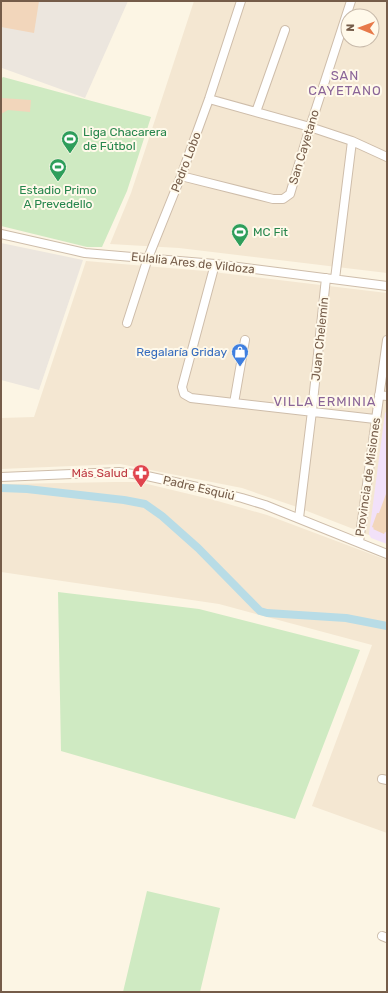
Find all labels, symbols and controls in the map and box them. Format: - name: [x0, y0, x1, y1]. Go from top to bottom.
- north arrow: [340, 8, 380, 48]
- text: N: [344, 24, 357, 32]
- district label: SAN CAYETANO: [308, 68, 382, 98]
- street label: San Cayetano: [286, 108, 322, 186]
- place label: Liga Chacarera de Fútbol: [83, 125, 167, 153]
- sports icon: Liga Chacarera de Fútbol: [60, 129, 80, 154]
- street label: Pedro Lobo: [168, 130, 204, 194]
- sports icon: Estadio Primo A Prevedello: [48, 157, 68, 182]
- place label: Estadio Primo A Prevedello: [19, 183, 97, 211]
- sports icon: MC Fit: [230, 222, 250, 247]
- place label: MC Fit: [253, 225, 288, 239]
- street label: Eulalia Ares de Vildoza: [131, 250, 255, 276]
- street label: Juan Chelemín: [309, 296, 331, 382]
- shop icon: Regalaría Griday: [230, 342, 250, 367]
- place label: Regalaría Griday: [136, 345, 227, 359]
- district label: VILLA ERMINIA: [274, 394, 376, 409]
- street label: Provincia de Misiones: [353, 417, 383, 537]
- pharmacy icon: Más Salud: [131, 463, 151, 488]
- place label: Más Salud: [71, 466, 128, 480]
- street label: Padre Esquiú: [162, 473, 236, 503]

